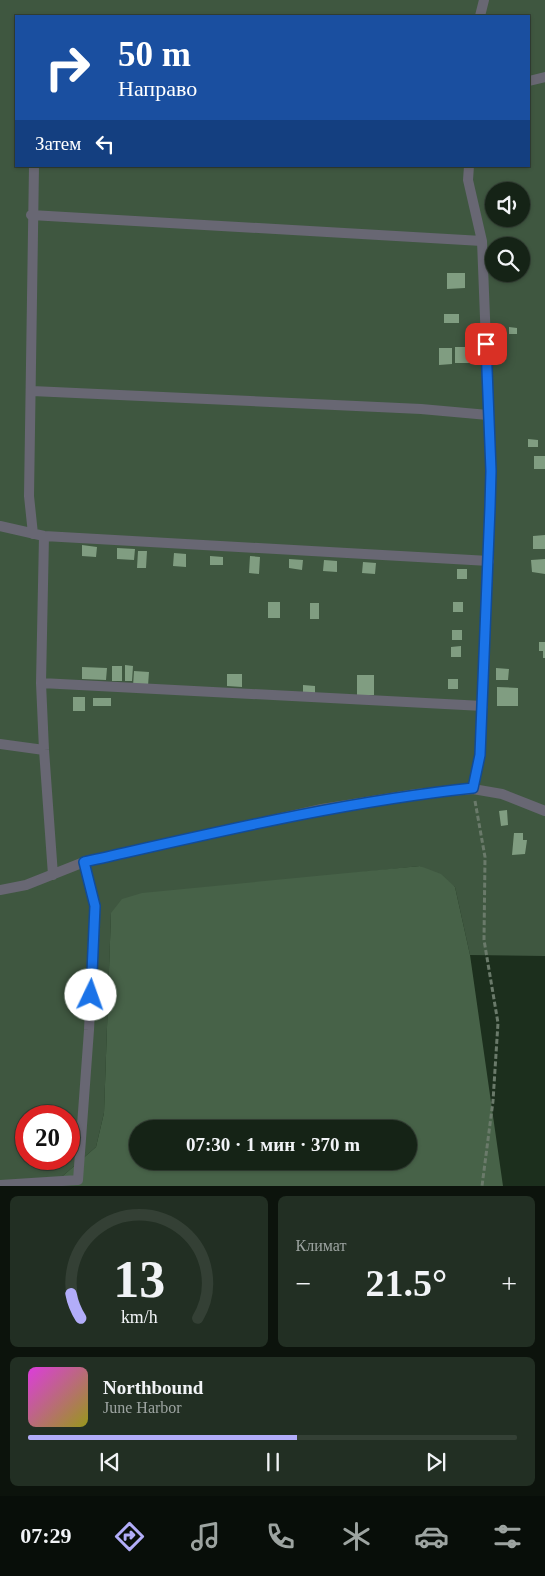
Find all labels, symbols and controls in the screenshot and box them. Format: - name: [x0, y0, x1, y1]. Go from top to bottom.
- icon: right: [35, 35, 100, 100]
- text: 50 m: [118, 35, 191, 74]
- text: Направо: [118, 76, 197, 101]
- icon: left: [91, 130, 119, 158]
- text: Затем: [35, 133, 81, 154]
- map controls: [485, 182, 530, 282]
- button: sound: [485, 182, 530, 227]
- button: search: [485, 237, 530, 282]
- pin: [465, 323, 507, 365]
- icon: arrive: [472, 330, 500, 358]
- position arrow: [64, 968, 116, 1020]
- speed limit sign: 20: [15, 1105, 80, 1170]
- text: 07:30 · 1 мин · 370 m: [186, 1134, 360, 1155]
- text: Климат: [296, 1237, 346, 1254]
- text: 13: [113, 1251, 165, 1308]
- text: 21.5°: [365, 1262, 447, 1304]
- text: −: [296, 1268, 311, 1299]
- text: +: [501, 1268, 517, 1299]
- text: km/h: [120, 1307, 157, 1327]
- text: Northbound: [103, 1377, 203, 1398]
- text: June Harbor: [103, 1399, 182, 1416]
- icon: previous: [96, 1448, 124, 1476]
- icon: pause: [259, 1448, 287, 1476]
- icon: next: [422, 1448, 450, 1476]
- icon: directions: [112, 1519, 147, 1554]
- icon: music: [188, 1519, 223, 1554]
- icon: phone: [263, 1519, 298, 1554]
- icon: climate: [339, 1519, 374, 1554]
- icon: car: [414, 1519, 449, 1554]
- icon: filters: [490, 1519, 525, 1554]
- text: 07:29: [20, 1523, 72, 1548]

